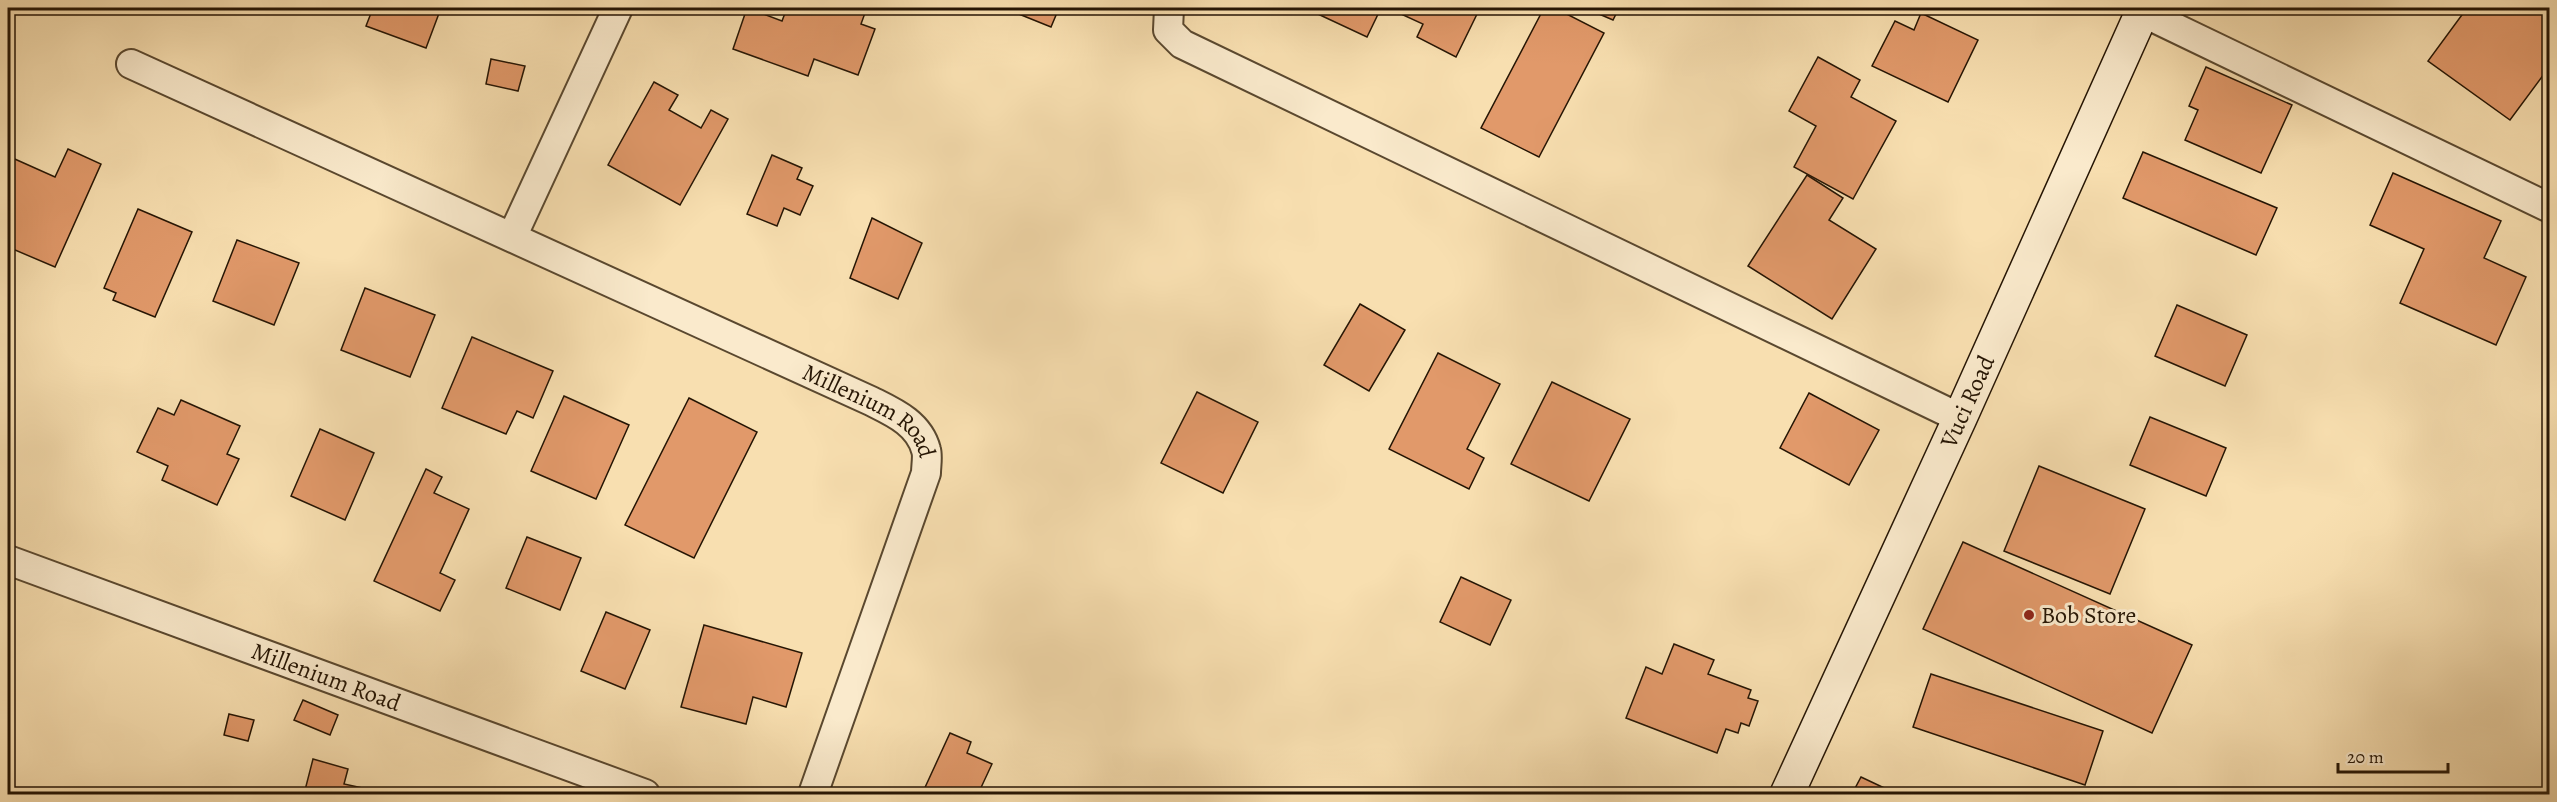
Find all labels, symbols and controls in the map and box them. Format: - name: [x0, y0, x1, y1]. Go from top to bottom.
- street label: Vuci Road: [1932, 350, 2002, 454]
- street label: Millenium Road: [797, 356, 943, 461]
- place label: Bob Store: [2041, 599, 2136, 631]
- marker: Bob Store: [2022, 608, 2036, 622]
- street label: Millenium Road: [247, 635, 406, 719]
- scale bar: [2338, 736, 2448, 774]
- text: 20 m: [2347, 745, 2384, 769]

